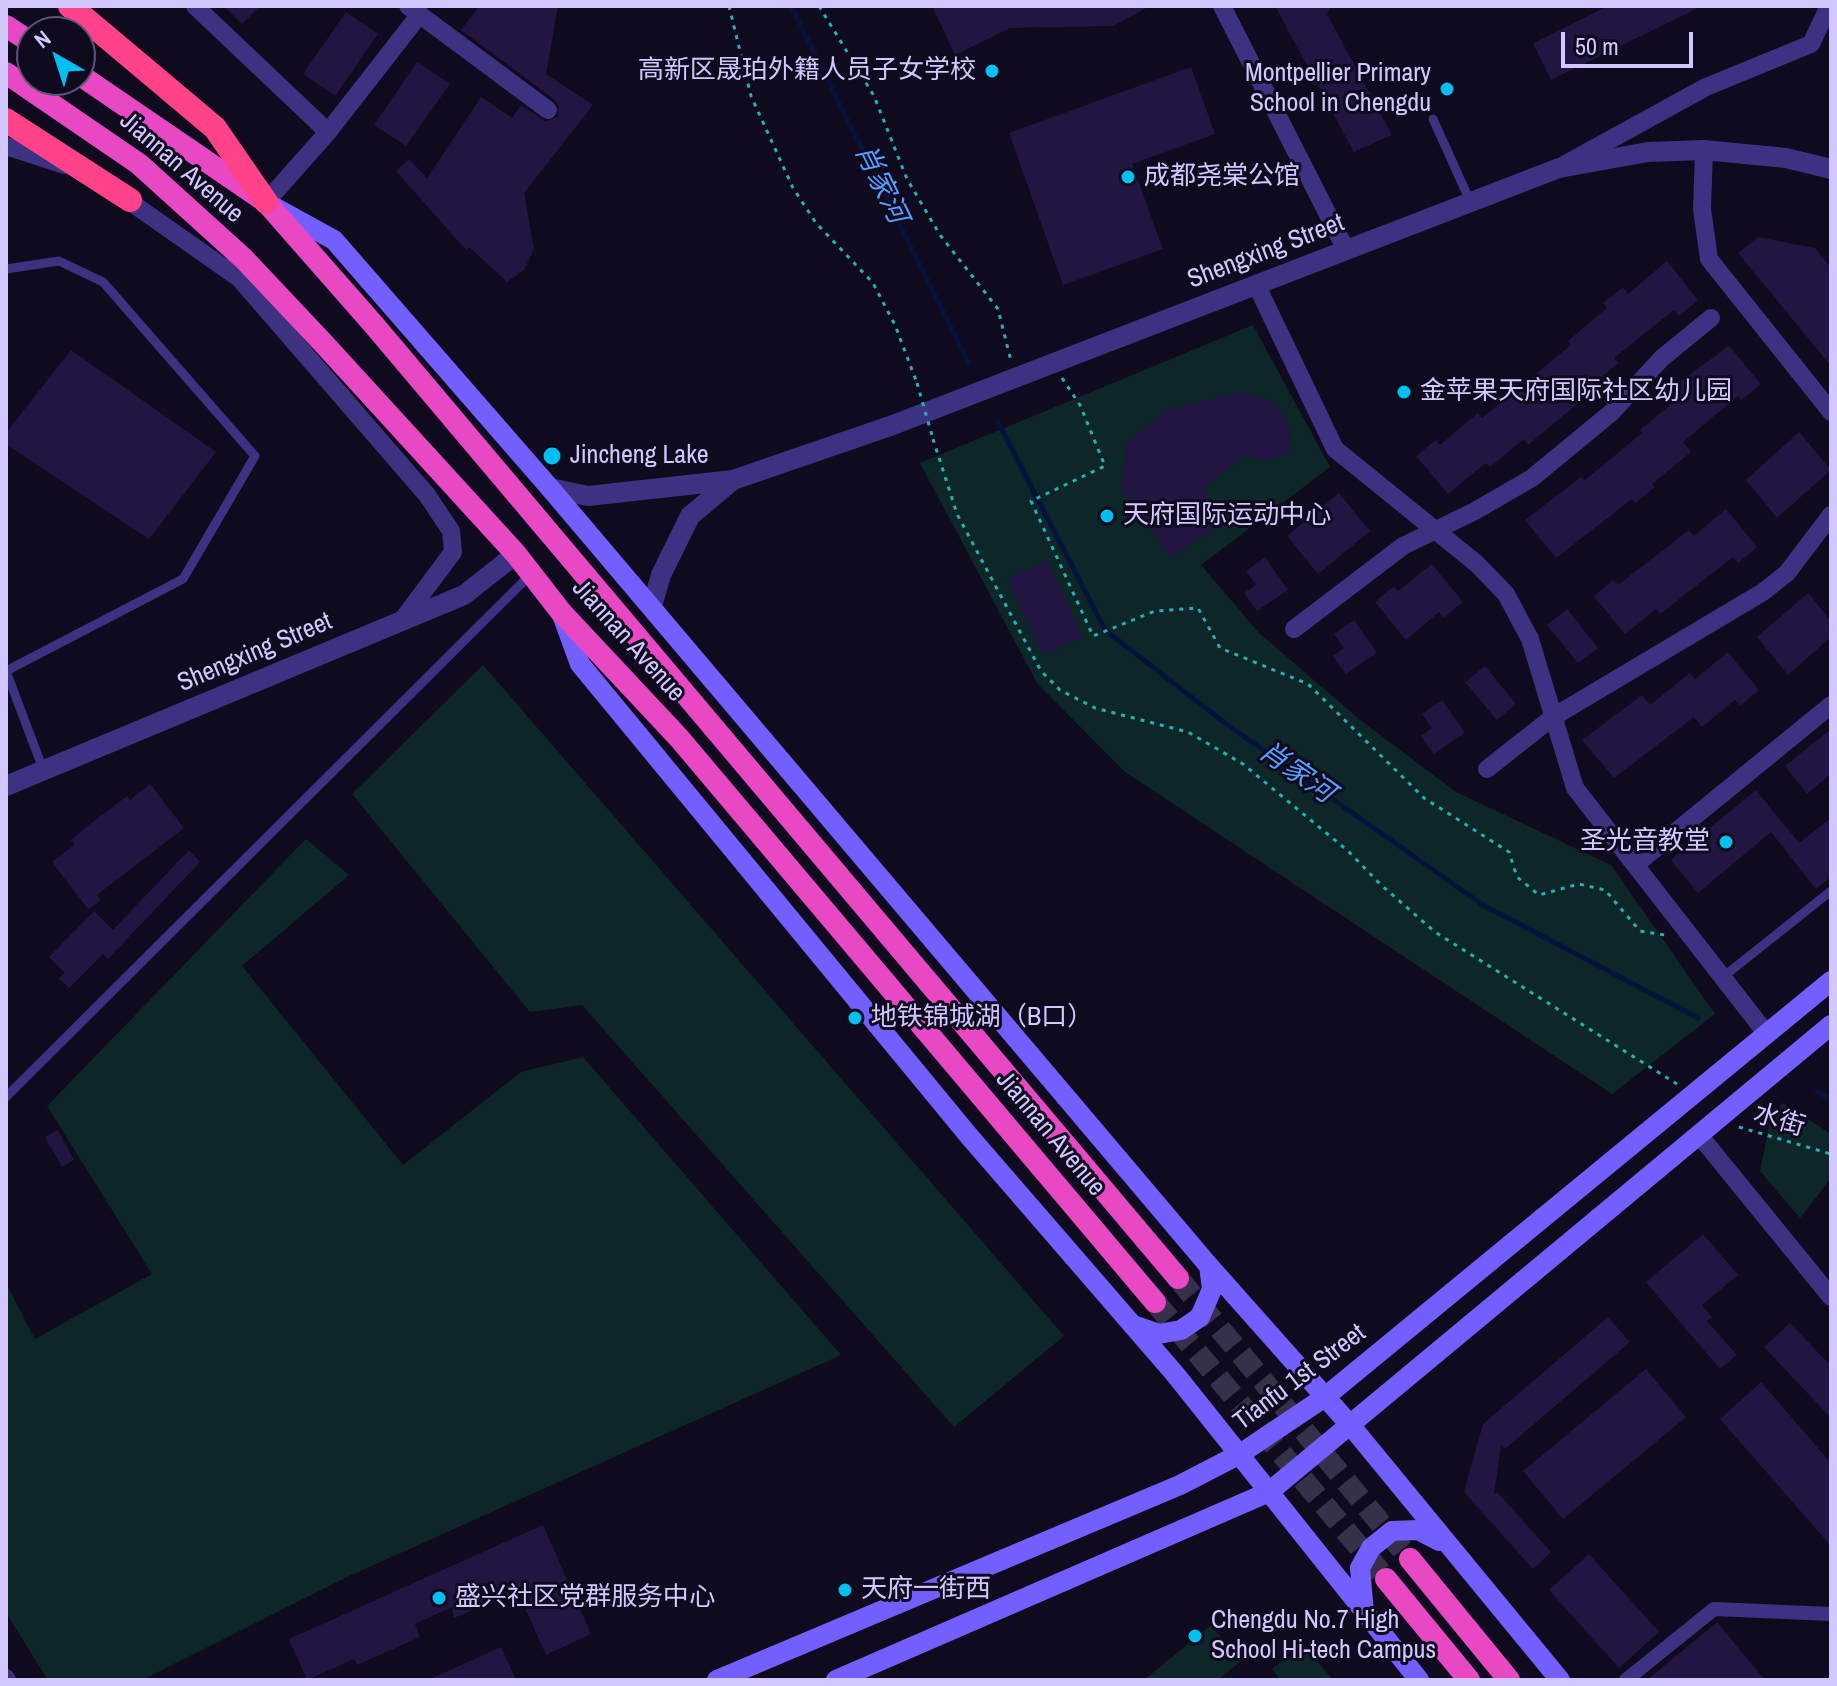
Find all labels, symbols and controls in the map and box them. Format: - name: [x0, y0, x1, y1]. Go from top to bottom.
- north arrow: [16, 16, 96, 96]
- scale bar: [1565, 16, 1697, 66]
- text: N: [28, 23, 57, 55]
- text: 50 m: [1575, 30, 1619, 62]
- place label: 高新区晟珀外籍人员子女学校: [638, 55, 976, 87]
- place label: Montpellier Primary School in Chengdu: [1245, 58, 1431, 120]
- marker: 高新区晟珀外籍人员子女学校: [983, 62, 1001, 80]
- marker: Montpellier Primary School in Chengdu: [1438, 80, 1456, 98]
- street label: Jiannan Avenue: [113, 106, 249, 230]
- water label: 肖家河: [846, 139, 914, 229]
- place label: 成都尧棠公馆: [1144, 161, 1300, 193]
- marker: 成都尧棠公馆: [1119, 168, 1137, 186]
- street label: Shengxing Street: [1184, 208, 1348, 296]
- place label: 金苹果天府国际社区幼儿园: [1420, 376, 1732, 408]
- marker: 金苹果天府国际社区幼儿园: [1395, 383, 1413, 401]
- place label: Jincheng Lake: [570, 440, 709, 472]
- marker: Jincheng Lake: [541, 445, 563, 467]
- place label: 天府国际运动中心: [1123, 500, 1331, 532]
- marker: 天府国际运动中心: [1098, 507, 1116, 525]
- street label: Jiannan Avenue: [565, 573, 691, 709]
- street label: Shengxing Street: [173, 606, 337, 700]
- water label: 肖家河: [1252, 735, 1340, 811]
- place label: 圣光音教堂: [1580, 826, 1710, 858]
- marker: 圣光音教堂: [1717, 833, 1735, 851]
- place label: 地铁锦城湖（B口）: [871, 1002, 1093, 1034]
- marker: 地铁锦城湖（B口）: [846, 1009, 864, 1027]
- street label: Jiannan Avenue: [989, 1065, 1111, 1203]
- street label: 水街: [1750, 1098, 1808, 1144]
- street label: Tianfu 1st Street: [1228, 1318, 1372, 1438]
- place label: 天府一街西: [861, 1574, 991, 1606]
- marker: 天府一街西: [836, 1581, 854, 1599]
- place label: 盛兴社区党群服务中心: [455, 1582, 715, 1614]
- marker: 盛兴社区党群服务中心: [430, 1589, 448, 1607]
- place label: Chengdu No.7 High School Hi-tech Campus: [1211, 1605, 1436, 1666]
- marker: Chengdu No.7 High School Hi-tech Campus: [1186, 1627, 1204, 1645]

